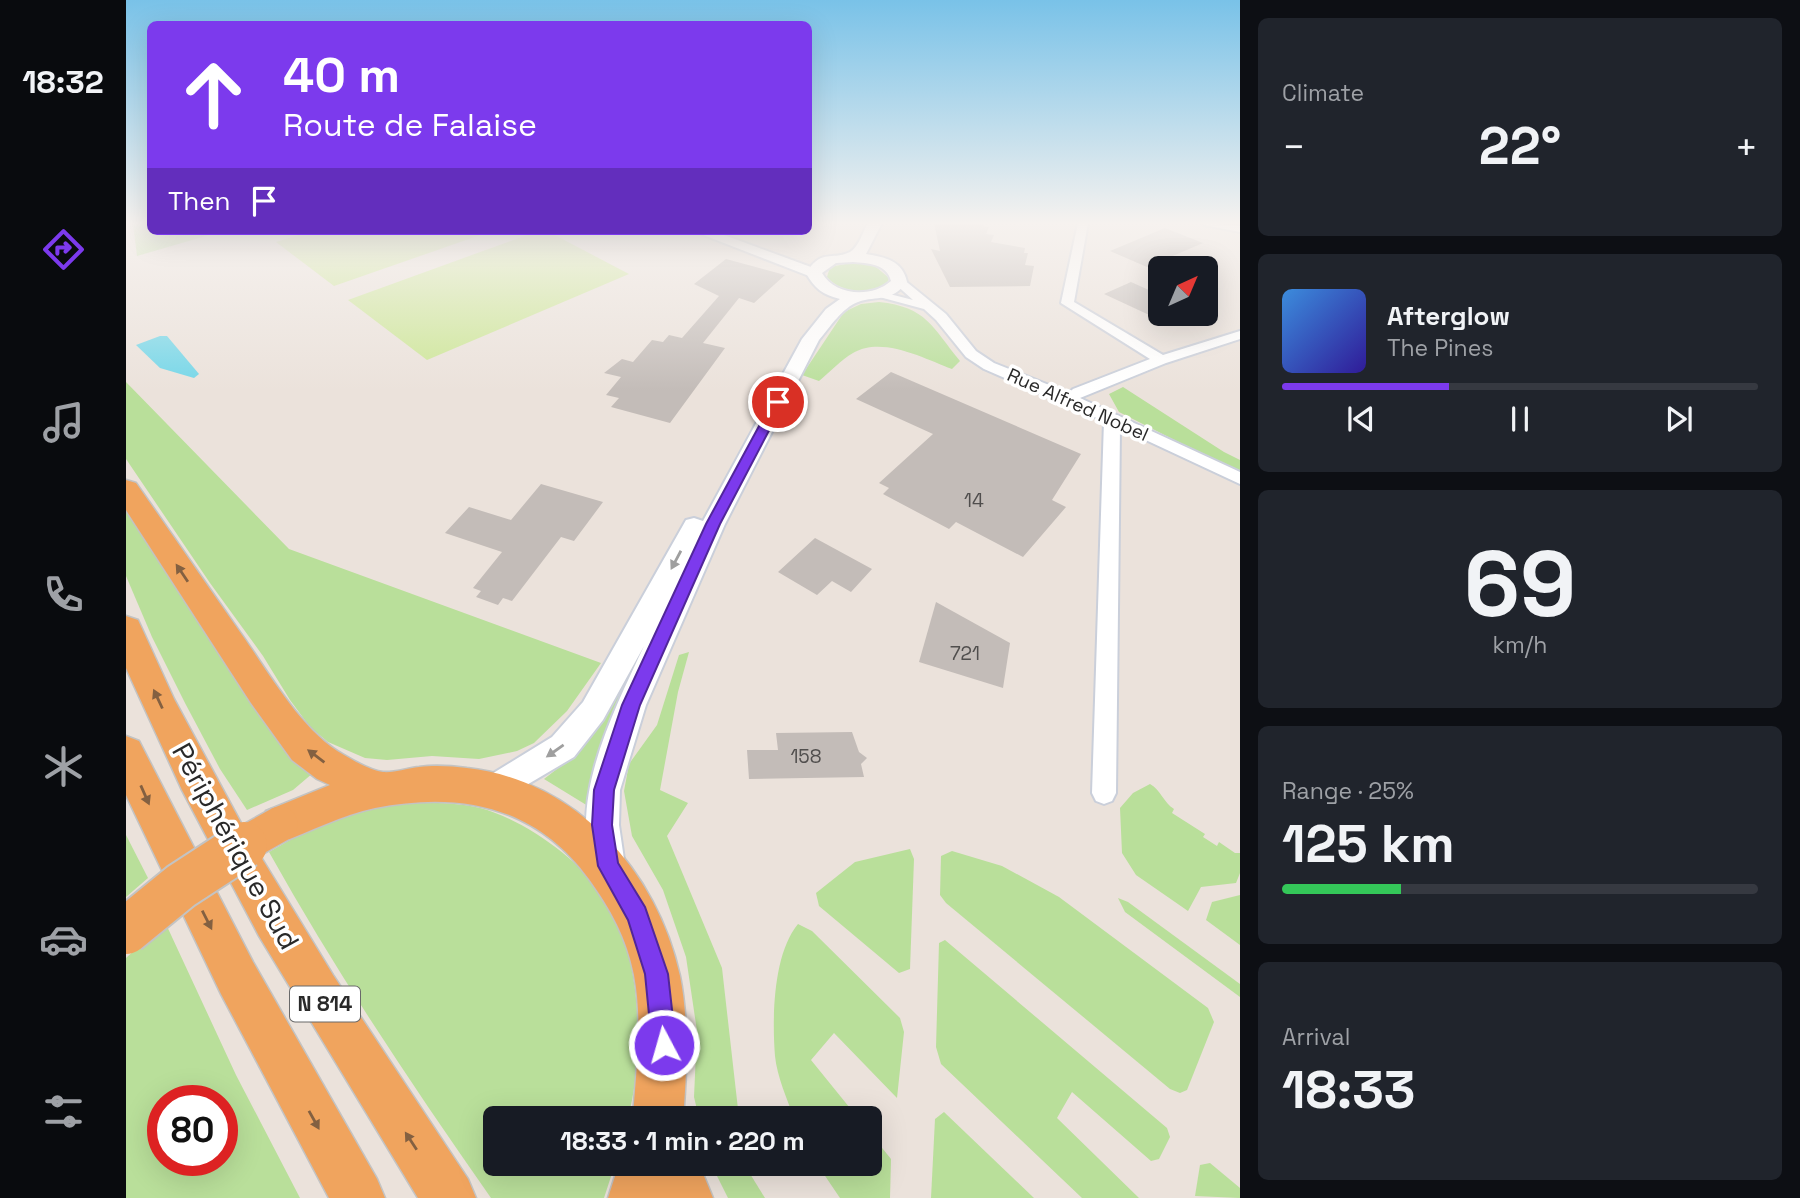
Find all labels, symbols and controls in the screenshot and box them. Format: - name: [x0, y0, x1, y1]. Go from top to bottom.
- text: 40 m: [283, 44, 400, 106]
- icon: ahead: [168, 49, 259, 140]
- text: 18:32: [22, 62, 104, 102]
- text: Climate: [1282, 78, 1364, 108]
- text: Route de Falaise: [283, 105, 537, 145]
- text: 22°: [1479, 113, 1561, 179]
- text: −: [1282, 123, 1306, 171]
- text: +: [1734, 123, 1758, 171]
- icon: arrive: [245, 182, 283, 220]
- text: Then: [168, 184, 231, 218]
- icon: directions: [39, 225, 88, 274]
- north arrow: [1148, 256, 1218, 326]
- map controls: [1148, 256, 1218, 326]
- text: Afterglow: [1387, 299, 1510, 333]
- text: The Pines: [1387, 333, 1493, 363]
- street label: Rue Alfred Nobel: [1003, 362, 1152, 447]
- pin: [748, 372, 808, 432]
- icon: arrive: [759, 383, 797, 421]
- icon: music: [39, 398, 88, 447]
- icon: previous: [1342, 400, 1380, 438]
- icon: pause: [1501, 400, 1539, 438]
- icon: next: [1660, 400, 1698, 438]
- house number: 14: [964, 488, 984, 513]
- text: 69: [1464, 526, 1576, 643]
- one-way arrow: [670, 550, 682, 570]
- one-way arrow: [175, 564, 189, 582]
- icon: phone: [39, 570, 88, 619]
- text: km/h: [1493, 630, 1547, 660]
- house number: 721: [950, 641, 980, 666]
- one-way arrow: [152, 689, 164, 709]
- street label: Périphérique Sud: [164, 736, 308, 956]
- icon: climate: [39, 742, 88, 791]
- one-way arrow: [546, 744, 564, 758]
- house number: 158: [790, 744, 822, 769]
- one-way arrow: [308, 749, 326, 764]
- text: Range · 25%: [1282, 776, 1414, 806]
- one-way arrow: [139, 785, 151, 805]
- text: 125 km: [1282, 811, 1455, 877]
- one-way arrow: [201, 910, 212, 930]
- icon: car: [39, 915, 88, 964]
- road number: N 814: [290, 986, 360, 1021]
- position arrow: [627, 1008, 701, 1082]
- text: Arrival: [1282, 1022, 1350, 1052]
- text: 18:33: [1282, 1057, 1415, 1123]
- speed limit sign: 80: [147, 1085, 238, 1176]
- icon: filters: [39, 1087, 88, 1136]
- one-way arrow: [308, 1111, 320, 1130]
- text: 18:33 · 1 min · 220 m: [560, 1124, 805, 1158]
- one-way arrow: [405, 1131, 418, 1150]

